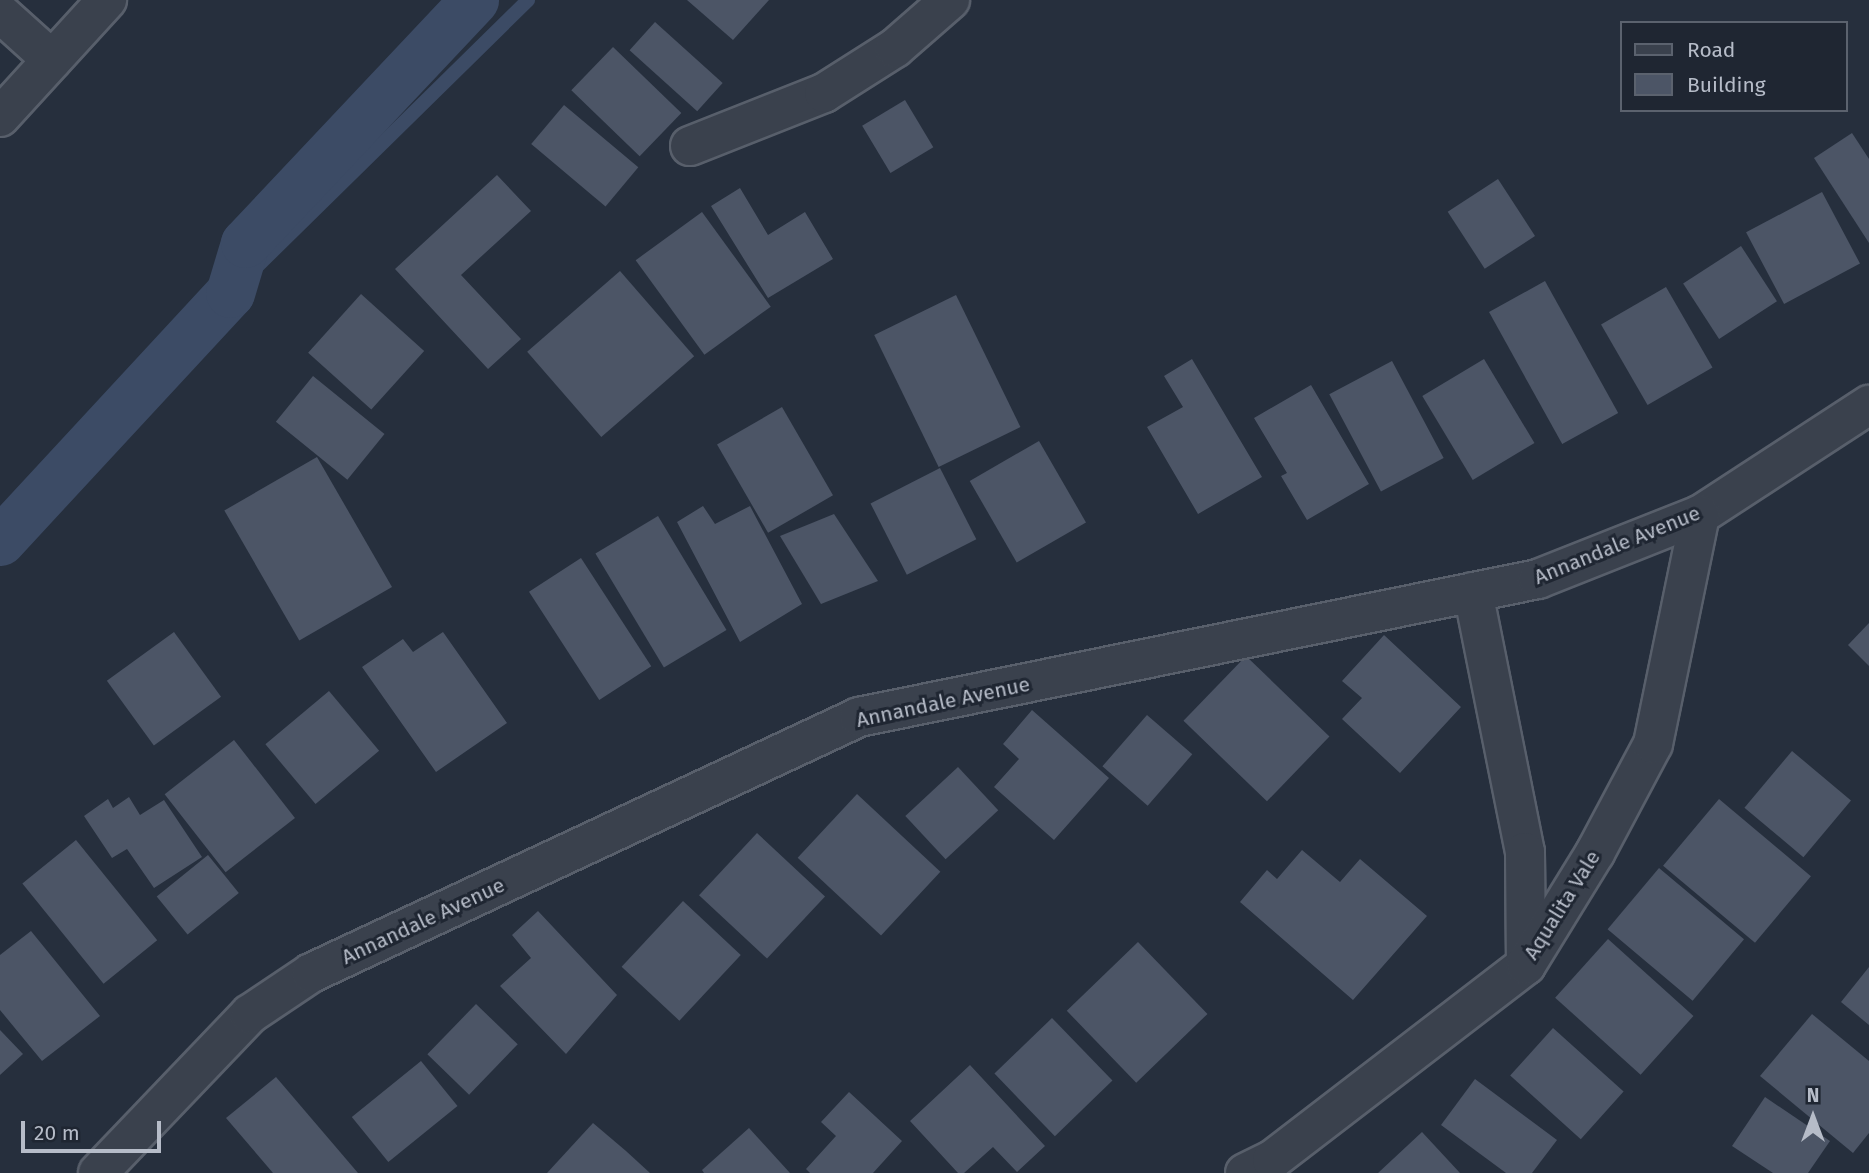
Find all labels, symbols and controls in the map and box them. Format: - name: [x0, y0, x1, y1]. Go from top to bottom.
- legend: [1620, 21, 1848, 112]
- text: Road: [1687, 37, 1735, 63]
- text: Building: [1687, 72, 1766, 98]
- street label: Annandale Avenue: [1530, 500, 1704, 590]
- street label: Annandale Avenue: [854, 671, 1032, 733]
- street label: Aqualita Vale: [1518, 846, 1606, 964]
- street label: Annandale Avenue: [338, 872, 508, 970]
- north arrow: [1778, 1082, 1848, 1152]
- text: N: [1807, 1084, 1819, 1107]
- scale bar: [24, 1106, 164, 1150]
- text: 20 m: [34, 1120, 80, 1146]

